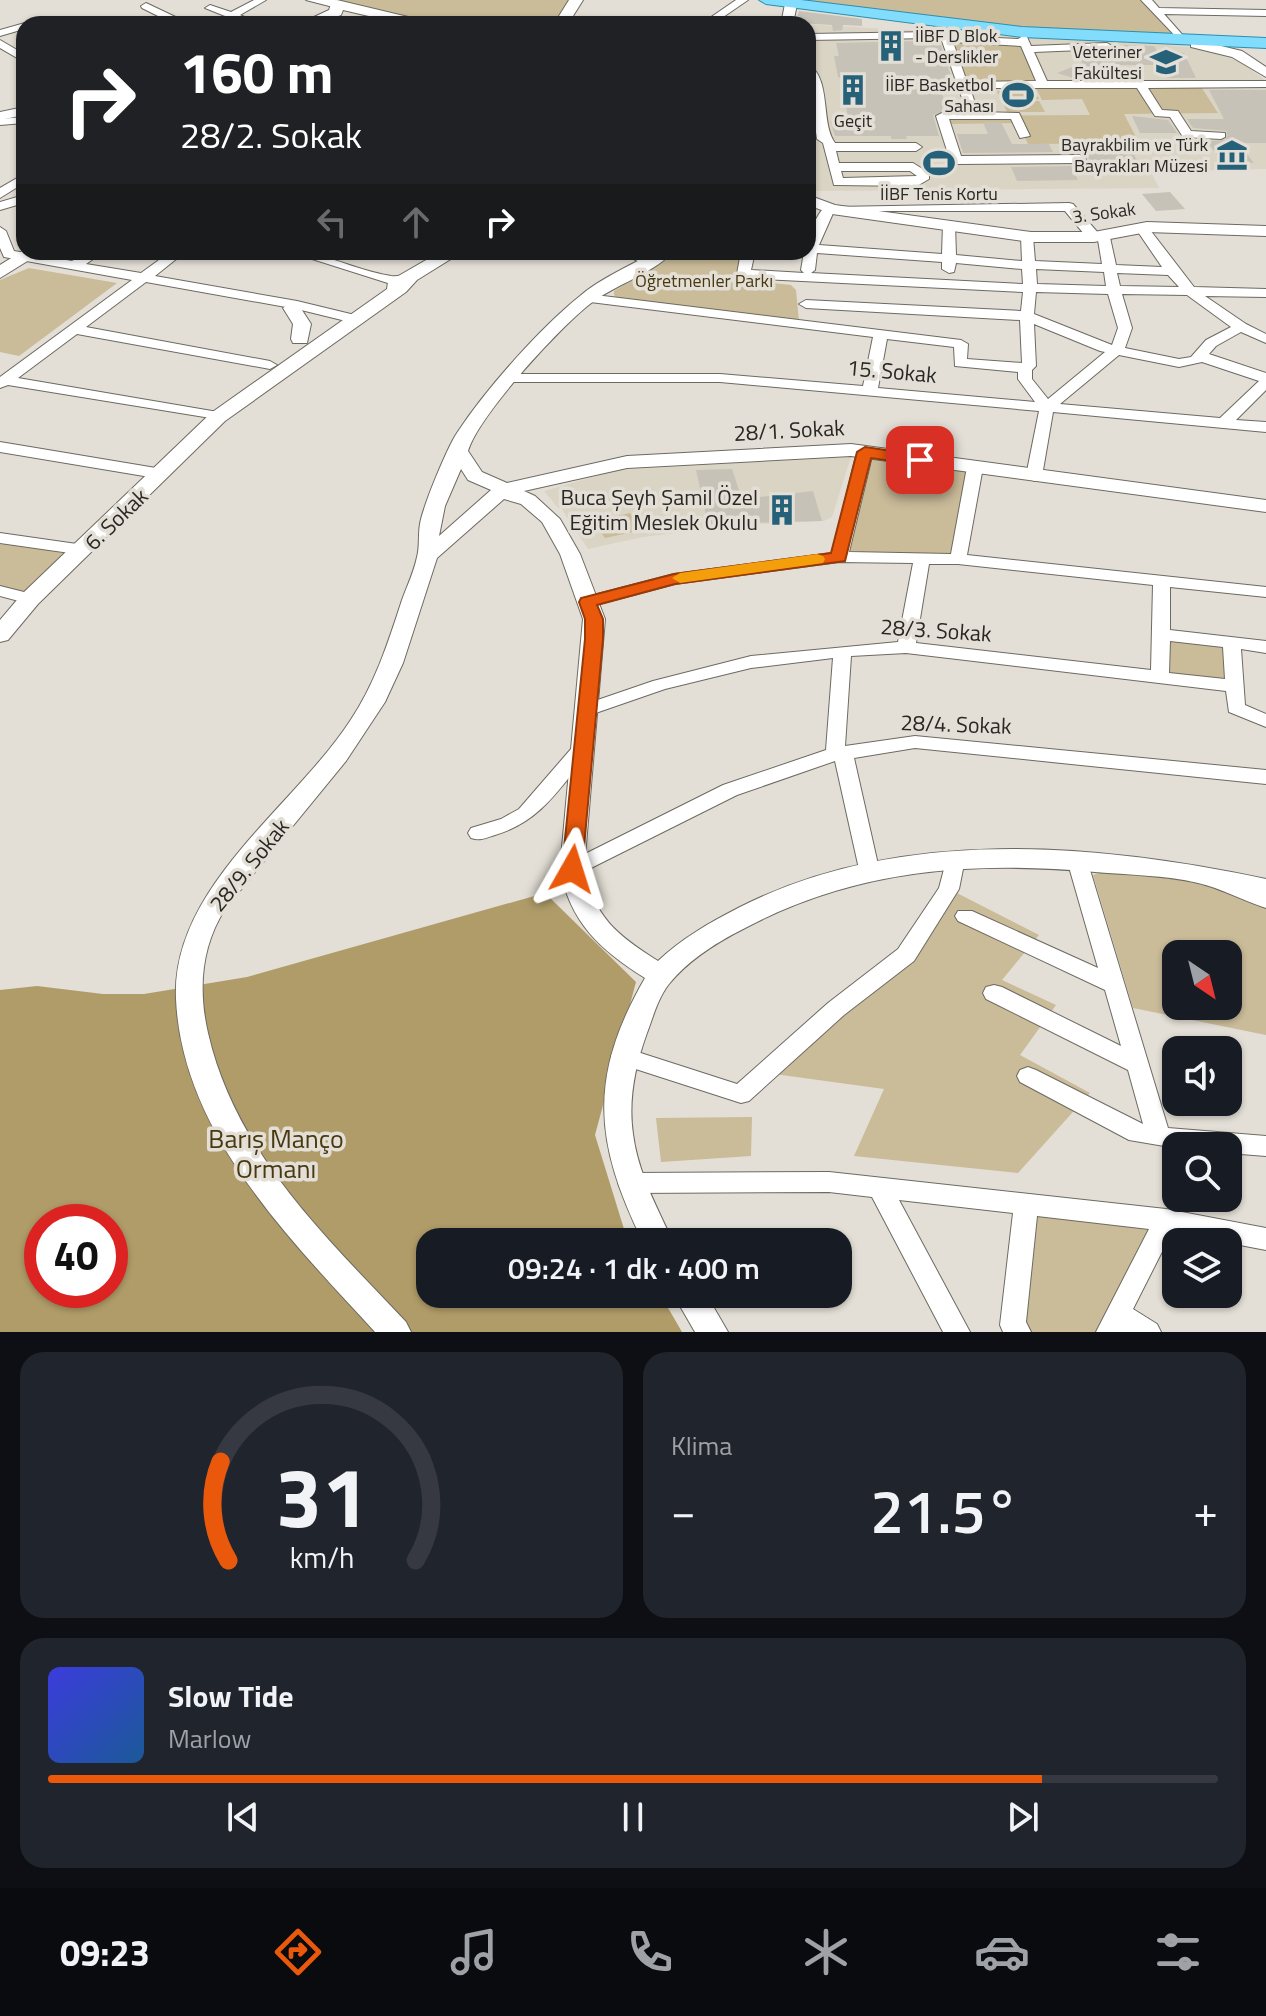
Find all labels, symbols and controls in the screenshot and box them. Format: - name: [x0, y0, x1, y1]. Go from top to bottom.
- place label: İİBF D Blok - Derslikler: [915, 22, 998, 70]
- building icon: İİBF D Blok - Derslikler: [874, 29, 908, 63]
- text: 160 m: [180, 30, 333, 115]
- place label: Veteriner Fakültesi: [1073, 38, 1142, 86]
- school or university icon: Veteriner Fakültesi: [1149, 45, 1183, 79]
- icon: right: [48, 48, 152, 152]
- place label: İİBF Basketbol Sahası: [885, 71, 994, 119]
- building icon: Geçit: [836, 73, 870, 107]
- sports icon: İİBF Basketbol Sahası: [1001, 78, 1035, 112]
- text: 28/2. Sokak: [180, 107, 362, 162]
- place label: Geçit: [834, 107, 873, 134]
- place label: Bayrakbilim ve Türk Bayrakları Müzesi: [1061, 131, 1208, 179]
- museum icon: Bayrakbilim ve Türk Bayrakları Müzesi: [1215, 138, 1249, 172]
- sports icon: İİBF Tenis Kortu: [922, 146, 956, 180]
- place label: İİBF Tenis Kortu: [880, 180, 998, 207]
- street label: 3. Sokak: [1071, 195, 1138, 230]
- icon: left: [310, 200, 354, 244]
- icon: ahead: [394, 200, 438, 244]
- icon: right: [478, 200, 522, 244]
- park label: Öğretmenler Parkı: [635, 267, 773, 294]
- street label: 15. Sokak: [846, 350, 939, 392]
- street label: 28/1. Sokak: [733, 410, 846, 450]
- pin: [886, 426, 954, 494]
- icon: arrive: [898, 438, 942, 482]
- street label: 6. Sokak: [76, 480, 156, 558]
- place label: Buca Şeyh Şamil Özel Eğitim Meslek Okulu: [560, 480, 758, 539]
- building icon: Buca Şeyh Şamil Özel Eğitim Meslek Okulu: [765, 493, 799, 527]
- street label: 28/3. Sokak: [879, 609, 993, 651]
- street label: 28/4. Sokak: [900, 705, 1013, 743]
- street label: 28/9. Sokak: [201, 811, 297, 919]
- position arrow: [530, 827, 614, 911]
- north arrow: [1162, 940, 1242, 1020]
- map controls: [1162, 940, 1242, 1308]
- button: sound: [1162, 1036, 1242, 1116]
- park label: Barış Manço Ormanı: [208, 1119, 344, 1188]
- button: search: [1162, 1132, 1242, 1212]
- speed limit sign: 40: [24, 1204, 128, 1308]
- button: layers: [1162, 1228, 1242, 1308]
- text: 09:24 · 1 dk · 400 m: [508, 1245, 760, 1291]
- text: Klima: [671, 1426, 732, 1465]
- text: 31: [275, 1433, 368, 1559]
- text: 21.5°: [870, 1465, 1019, 1556]
- text: −: [671, 1477, 696, 1544]
- text: +: [1193, 1477, 1218, 1544]
- text: km/h: [289, 1536, 354, 1579]
- text: Slow Tide: [168, 1673, 293, 1719]
- text: Marlow: [168, 1719, 251, 1758]
- icon: previous: [221, 1795, 265, 1839]
- icon: pause: [611, 1795, 655, 1839]
- icon: next: [1001, 1795, 1045, 1839]
- icon: directions: [270, 1924, 326, 1980]
- icon: music: [446, 1924, 502, 1980]
- icon: phone: [622, 1924, 678, 1980]
- icon: climate: [798, 1924, 854, 1980]
- icon: car: [974, 1924, 1030, 1980]
- icon: filters: [1150, 1924, 1206, 1980]
- text: 09:23: [60, 1925, 150, 1980]

